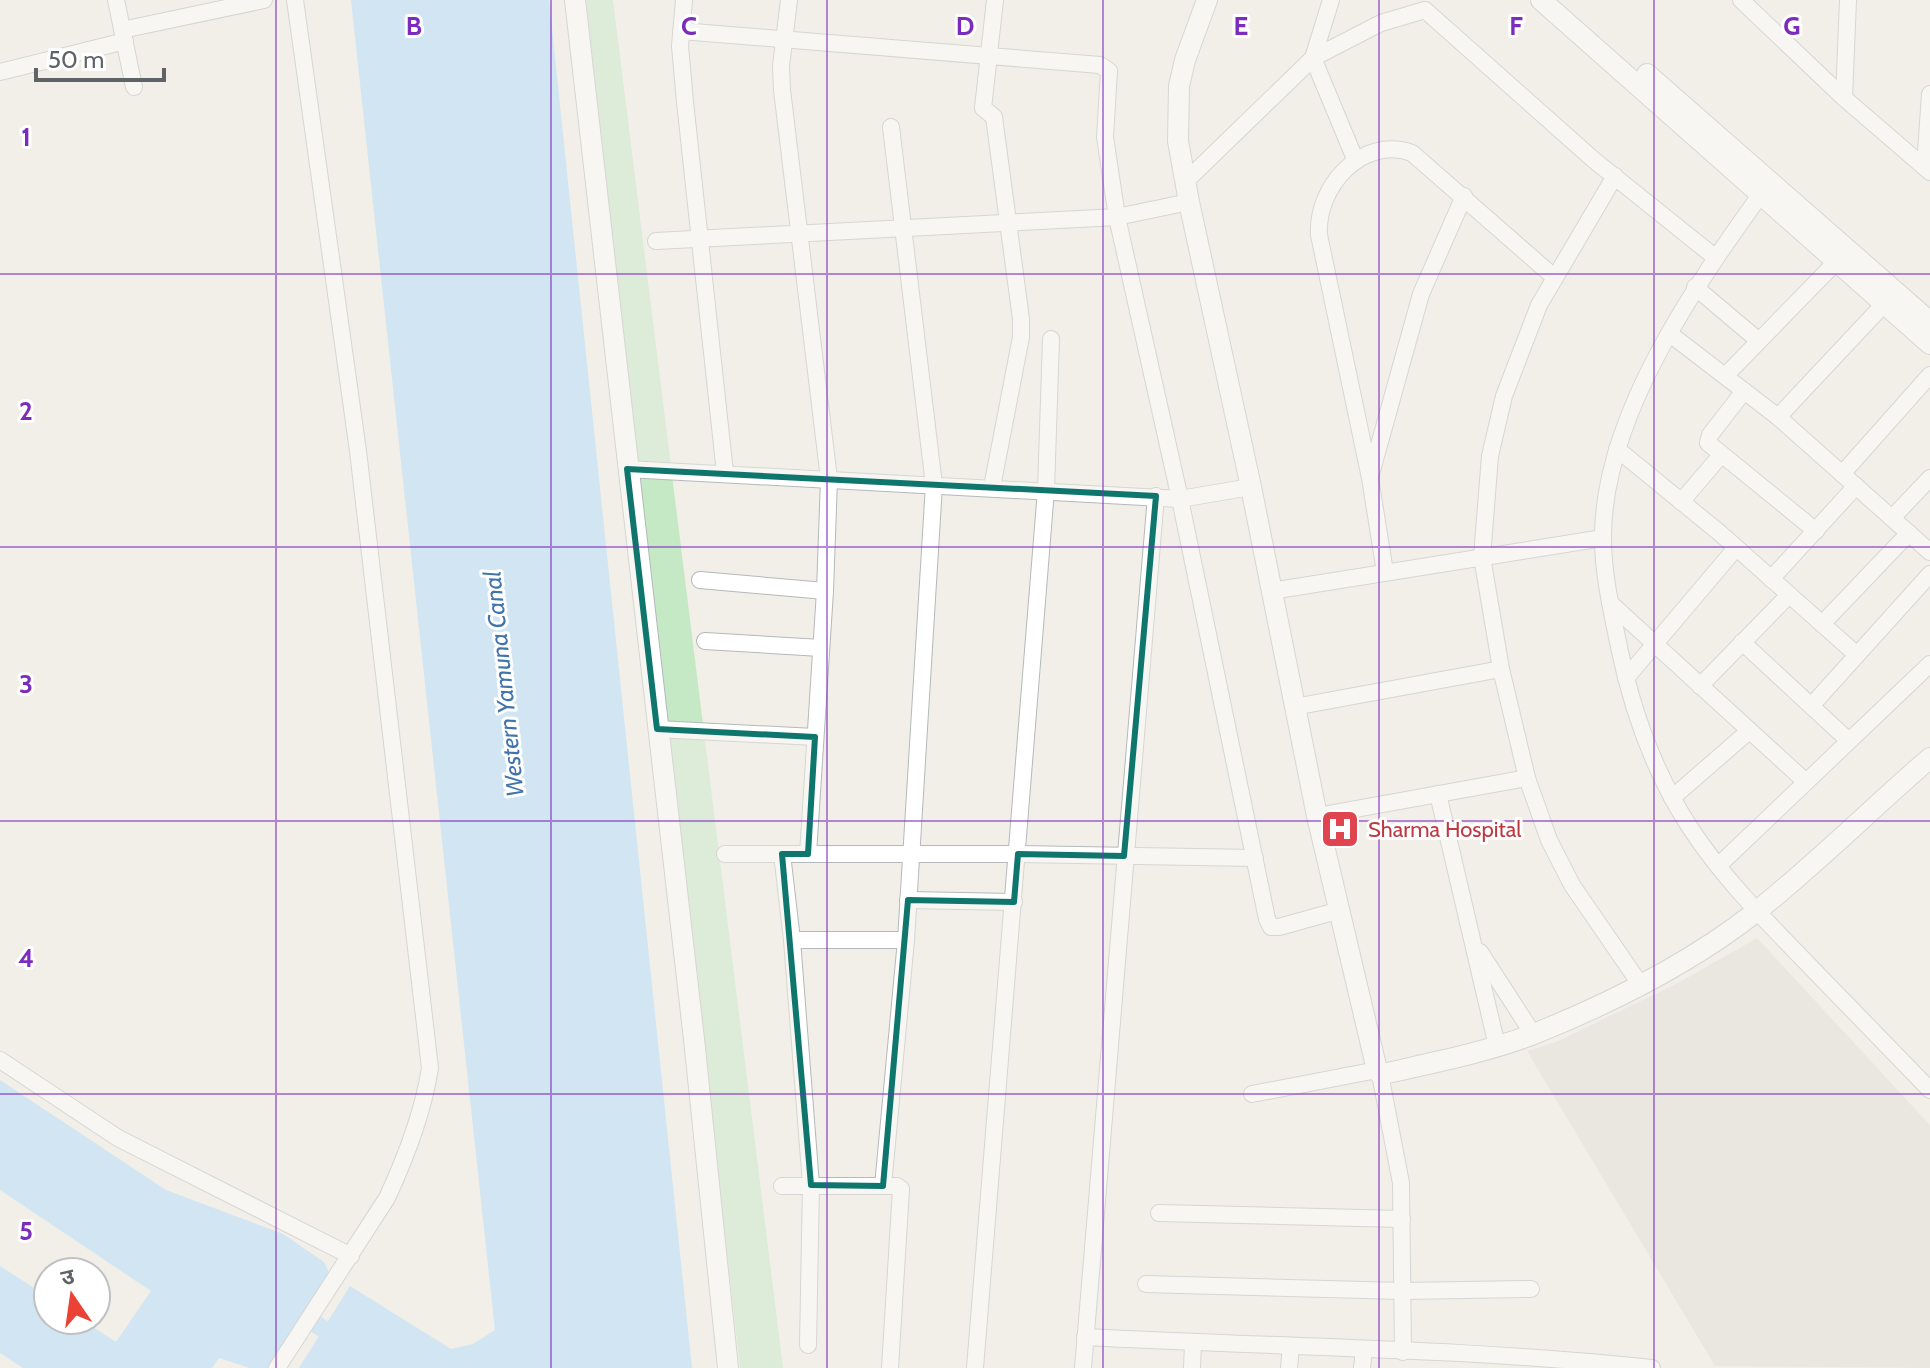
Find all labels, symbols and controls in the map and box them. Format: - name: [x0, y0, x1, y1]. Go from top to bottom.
- text: B: [406, 10, 422, 42]
- text: C: [681, 10, 697, 42]
- text: D: [956, 10, 974, 42]
- text: E: [1234, 10, 1248, 42]
- text: F: [1509, 10, 1523, 42]
- text: G: [1783, 10, 1801, 42]
- scale bar: [36, 32, 164, 82]
- text: 50 m: [48, 45, 104, 74]
- text: 1: [21, 121, 31, 153]
- text: 2: [19, 395, 33, 427]
- water label: Western Yamuna Canal: [477, 569, 530, 798]
- text: 3: [19, 668, 33, 700]
- hospital icon: Sharma Hospital: [1319, 808, 1361, 850]
- place label: Sharma Hospital: [1368, 816, 1522, 843]
- text: 4: [18, 942, 34, 974]
- text: 5: [19, 1215, 33, 1247]
- north arrow: [32, 1256, 112, 1336]
- text: उ: [58, 1262, 78, 1292]

